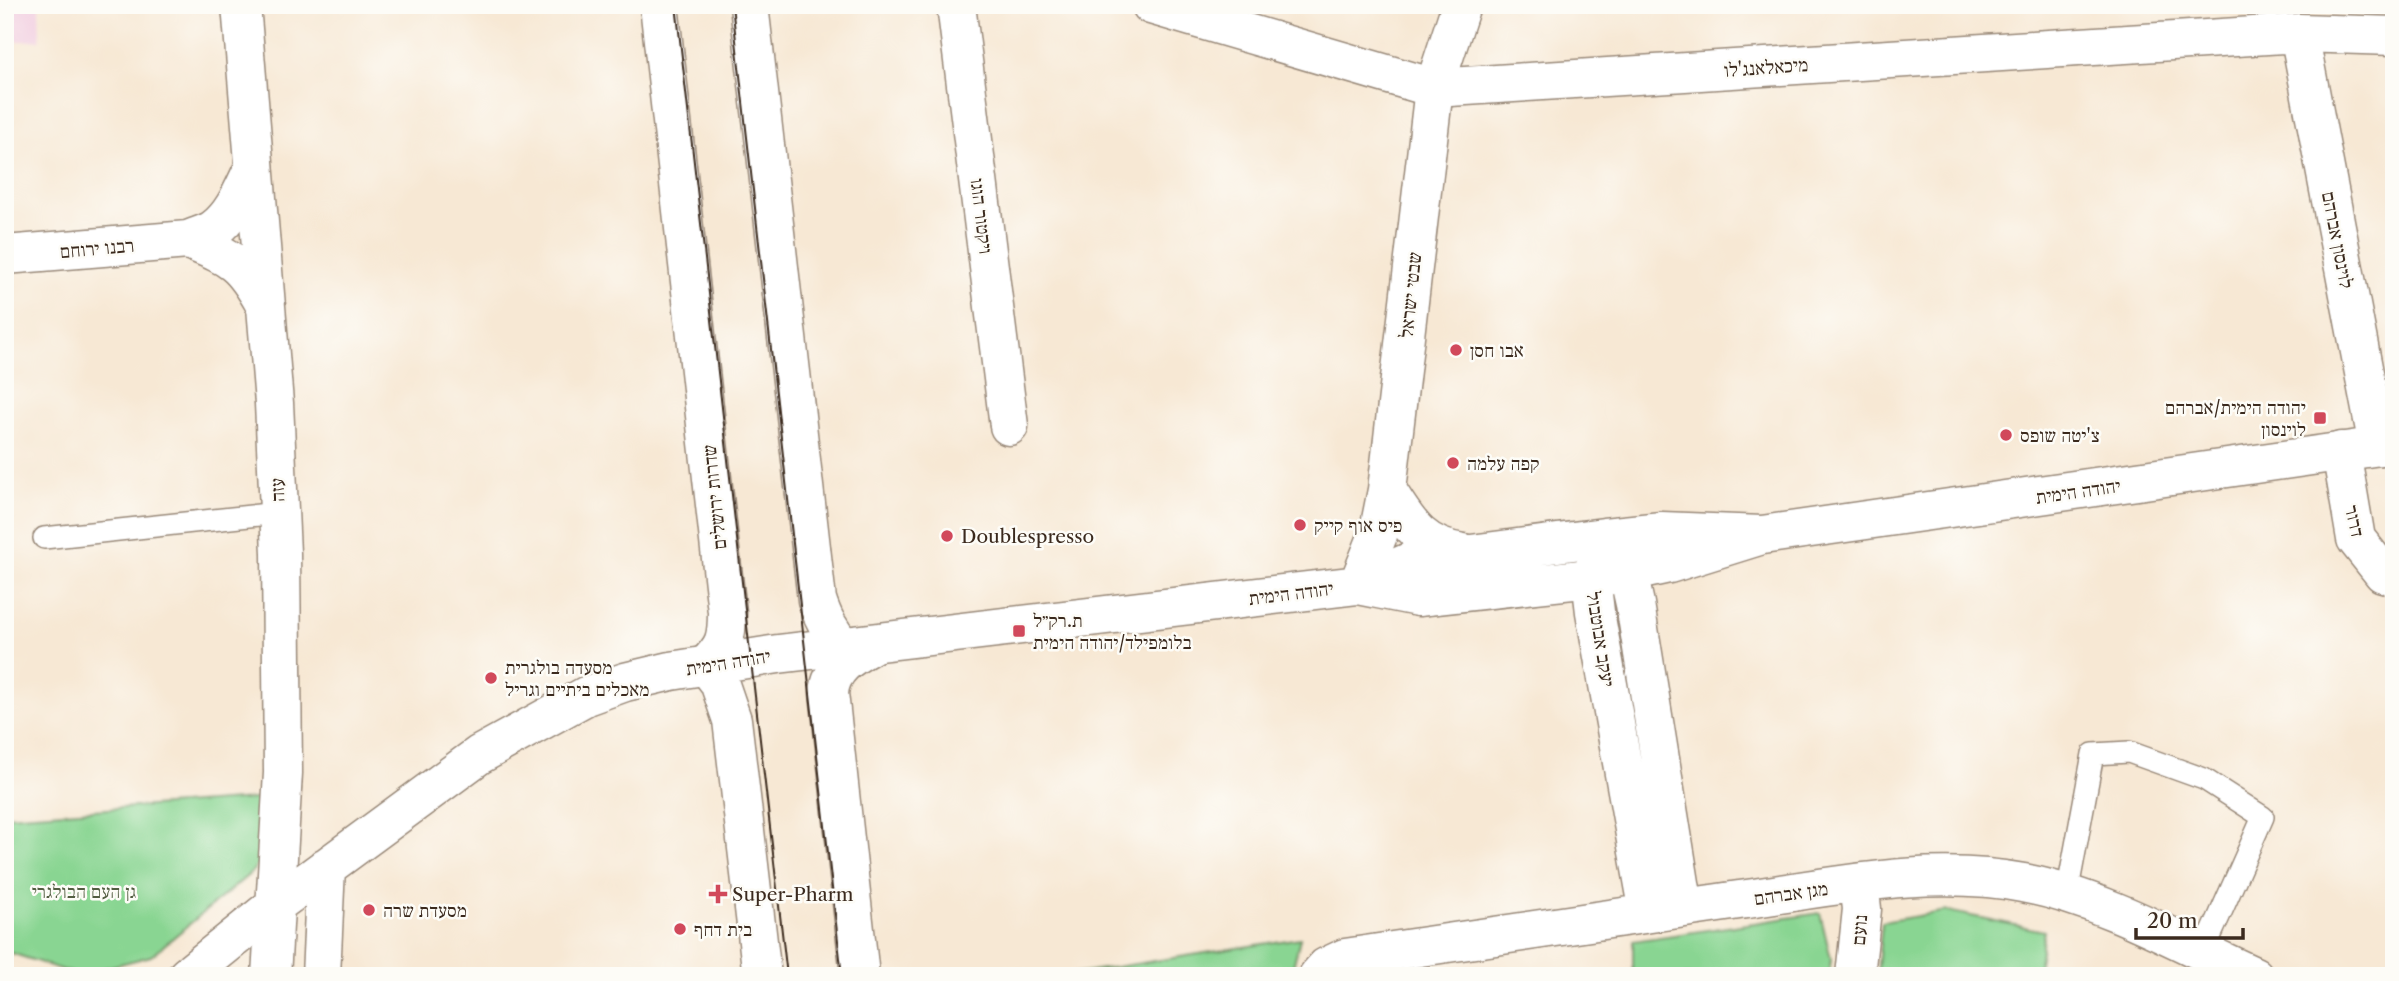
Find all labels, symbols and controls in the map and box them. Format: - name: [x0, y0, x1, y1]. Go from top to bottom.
- street label: מיכאלאנג'לו: [1723, 53, 1809, 82]
- street label: ויקטור הוגו: [965, 177, 998, 255]
- street label: לוינסון אברהם: [2317, 190, 2358, 291]
- street label: רבנו ירוחם: [59, 234, 135, 263]
- street label: שבטי ישראל: [1395, 251, 1426, 339]
- place label: אבו חסן: [1470, 339, 1524, 362]
- marker: אבו חסן: [1448, 342, 1464, 358]
- place label: יהודה הימית/אברהם לוינסון: [2165, 396, 2306, 441]
- marker: יהודה הימית/אברהם לוינסון: [2312, 410, 2328, 426]
- place label: צ'יטה שופס: [2020, 424, 2100, 447]
- marker: צ'יטה שופס: [1998, 427, 2014, 443]
- street label: שדרות ירושלים: [698, 443, 731, 551]
- place label: קפה עלמה: [1467, 452, 1540, 475]
- marker: קפה עלמה: [1445, 455, 1461, 471]
- street label: יהודה הימית: [2034, 474, 2122, 509]
- street label: עזה: [266, 478, 289, 502]
- street label: דרור: [2340, 503, 2369, 539]
- place label: פיס אוף קייק: [1314, 514, 1402, 537]
- marker: פיס אוף קייק: [1292, 517, 1308, 533]
- place label: Doublespresso: [961, 525, 1094, 548]
- marker: Doublespresso: [939, 528, 955, 544]
- street label: יהודה הימית: [1247, 577, 1335, 610]
- street label: יעקב אבוטבול: [1582, 590, 1619, 688]
- place label: ת.רק״ל בלומפילד/יהודה הימית: [1033, 609, 1192, 654]
- marker: ת.רק״ל בלומפילד/יהודה הימית: [1011, 623, 1027, 639]
- street label: יהודה הימית: [684, 644, 772, 681]
- place label: מסעדה בולגרית מאכלים ביתיים וגריל: [505, 656, 650, 701]
- marker: מסעדה בולגרית מאכלים ביתיים וגריל: [483, 670, 499, 686]
- street label: מגן אברהם: [1752, 877, 1830, 910]
- park label: גן העם הבולגרי: [32, 880, 136, 903]
- place label: Super-Pharm: [732, 883, 854, 906]
- marker: Super-Pharm: [710, 886, 726, 902]
- scale bar: [2136, 897, 2243, 941]
- place label: מסעדת שרה: [383, 899, 467, 922]
- marker: מסעדת שרה: [361, 902, 377, 918]
- text: 20 m: [2147, 908, 2198, 933]
- street label: נועם: [1847, 914, 1872, 946]
- place label: בית דחף: [694, 918, 752, 941]
- marker: בית דחף: [672, 921, 688, 937]

